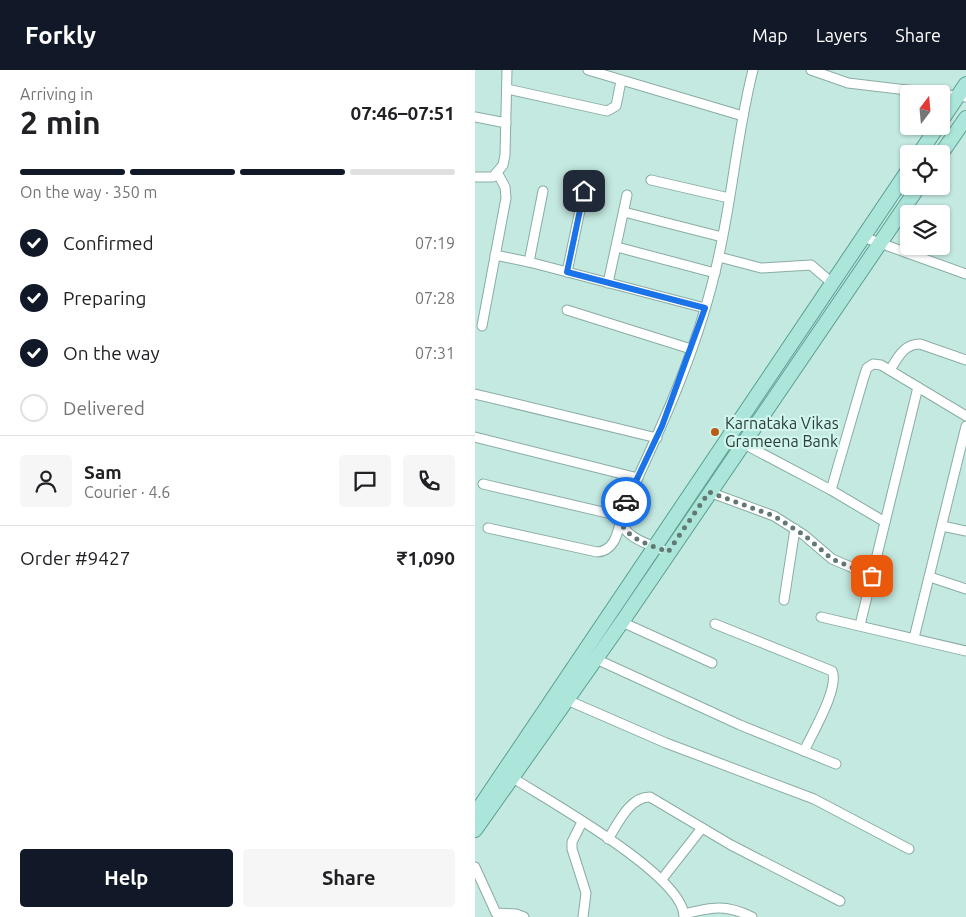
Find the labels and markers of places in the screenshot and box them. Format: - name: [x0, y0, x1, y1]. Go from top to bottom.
- pin: [563, 170, 605, 212]
- place label: Karnataka Vikas Grameena Bank: [725, 414, 839, 450]
- marker: Karnataka Vikas Grameena Bank: [709, 426, 721, 438]
- pin: [851, 555, 893, 597]

